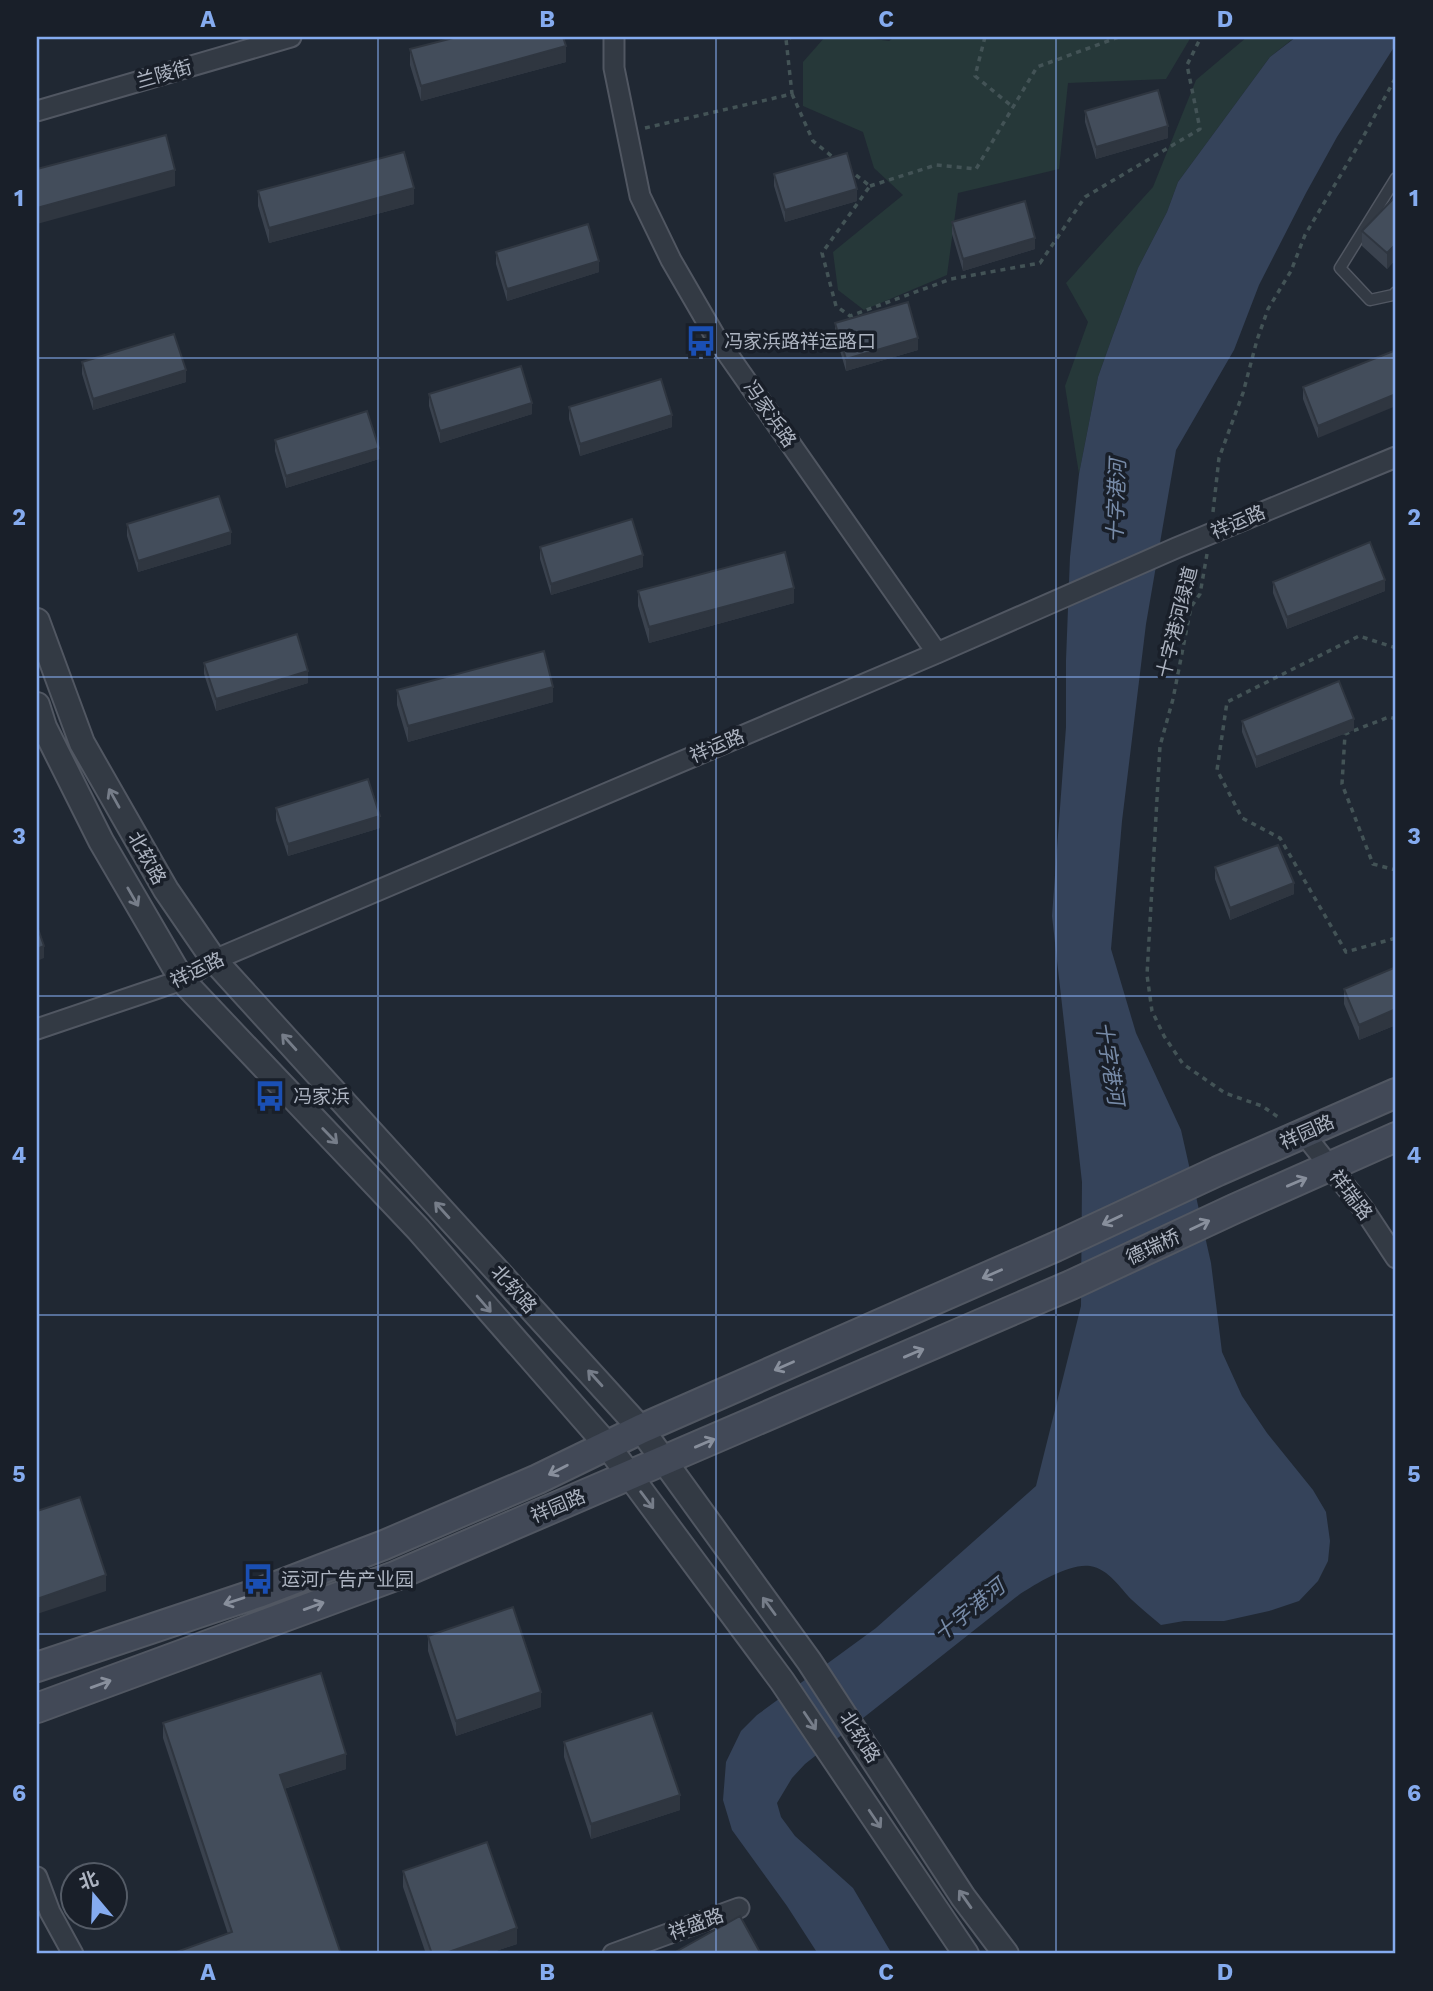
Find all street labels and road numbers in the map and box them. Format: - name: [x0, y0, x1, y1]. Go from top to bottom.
- street label: 兰陵街: [133, 55, 195, 93]
- street label: 冯家浜路: [739, 376, 801, 452]
- street label: 祥运路: [1207, 500, 1269, 544]
- street label: 十字港河绿道: [1152, 564, 1202, 680]
- street label: 祥运路: [686, 724, 748, 768]
- street label: 北软路: [123, 827, 171, 889]
- street label: 祥运路: [166, 947, 228, 993]
- street label: 祥园路: [1276, 1110, 1338, 1154]
- street label: 祥瑞路: [1325, 1165, 1377, 1225]
- street label: 德瑞桥: [1122, 1225, 1184, 1269]
- street label: 北软路: [486, 1260, 542, 1318]
- street label: 祥园路: [527, 1484, 589, 1528]
- street label: 北软路: [835, 1707, 885, 1767]
- street label: 祥盛路: [665, 1903, 727, 1945]

